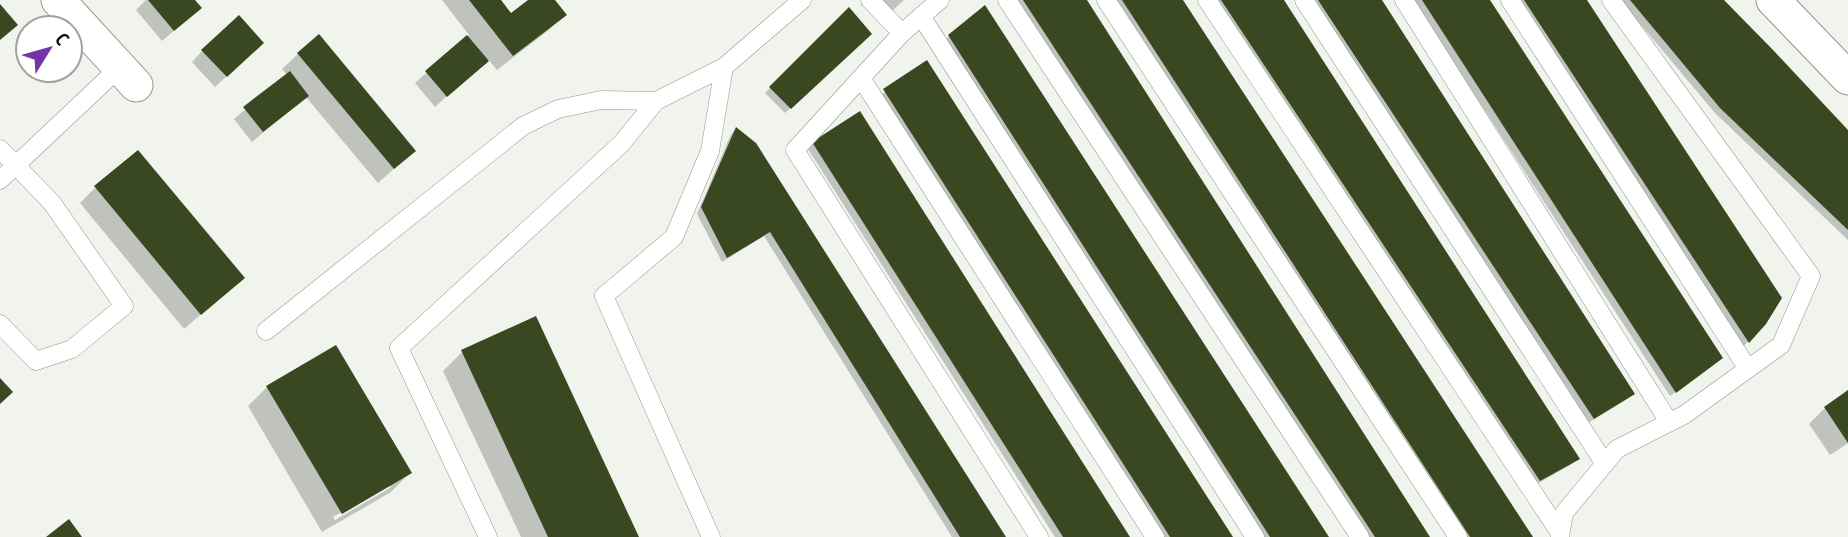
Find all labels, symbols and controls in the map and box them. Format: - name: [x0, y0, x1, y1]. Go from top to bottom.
- north arrow: [14, 14, 84, 84]
- text: С: [50, 28, 75, 50]

